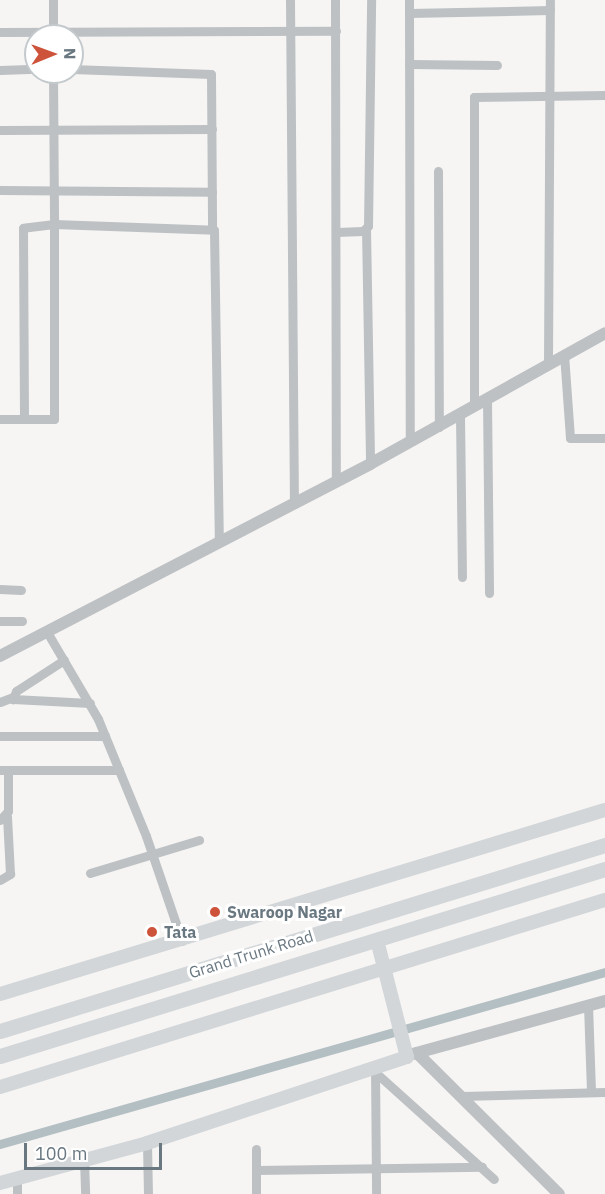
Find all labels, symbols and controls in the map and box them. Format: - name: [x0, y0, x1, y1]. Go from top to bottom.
- north arrow: [24, 24, 84, 84]
- text: N: [60, 48, 80, 60]
- place label: Swaroop Nagar: [227, 902, 342, 922]
- marker: Swaroop Nagar: [208, 905, 222, 919]
- place label: Tata: [164, 922, 196, 942]
- marker: Tata: [145, 925, 159, 939]
- street label: Grand Trunk Road: [186, 926, 316, 982]
- scale bar: [27, 1131, 165, 1169]
- text: 100 m: [35, 1142, 87, 1165]

